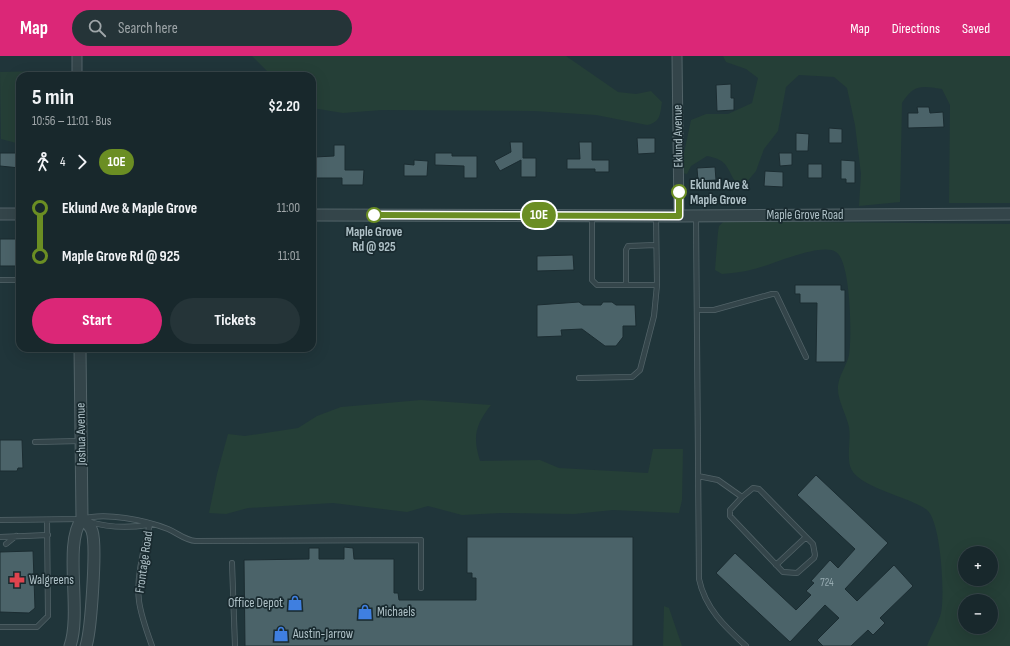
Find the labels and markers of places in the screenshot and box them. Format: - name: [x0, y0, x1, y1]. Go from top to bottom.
- place label: Eklund Ave & Maple Grove: [690, 177, 749, 208]
- marker: Eklund Ave & Maple Grove: [671, 184, 687, 200]
- marker: Maple Grove Rd @ 925: [366, 207, 382, 223]
- place label: Maple Grove Rd @ 925: [346, 224, 403, 255]
- pharmacy icon: Walgreens: [8, 571, 26, 589]
- place label: Walgreens: [29, 572, 74, 588]
- shop icon: Office Depot: [286, 594, 304, 612]
- place label: Office Depot: [228, 595, 283, 611]
- shop icon: Michaels: [356, 603, 374, 621]
- place label: Michaels: [377, 604, 416, 620]
- shop icon: Austin-Jarrow: [272, 625, 290, 643]
- place label: Austin-Jarrow: [292, 626, 354, 642]

